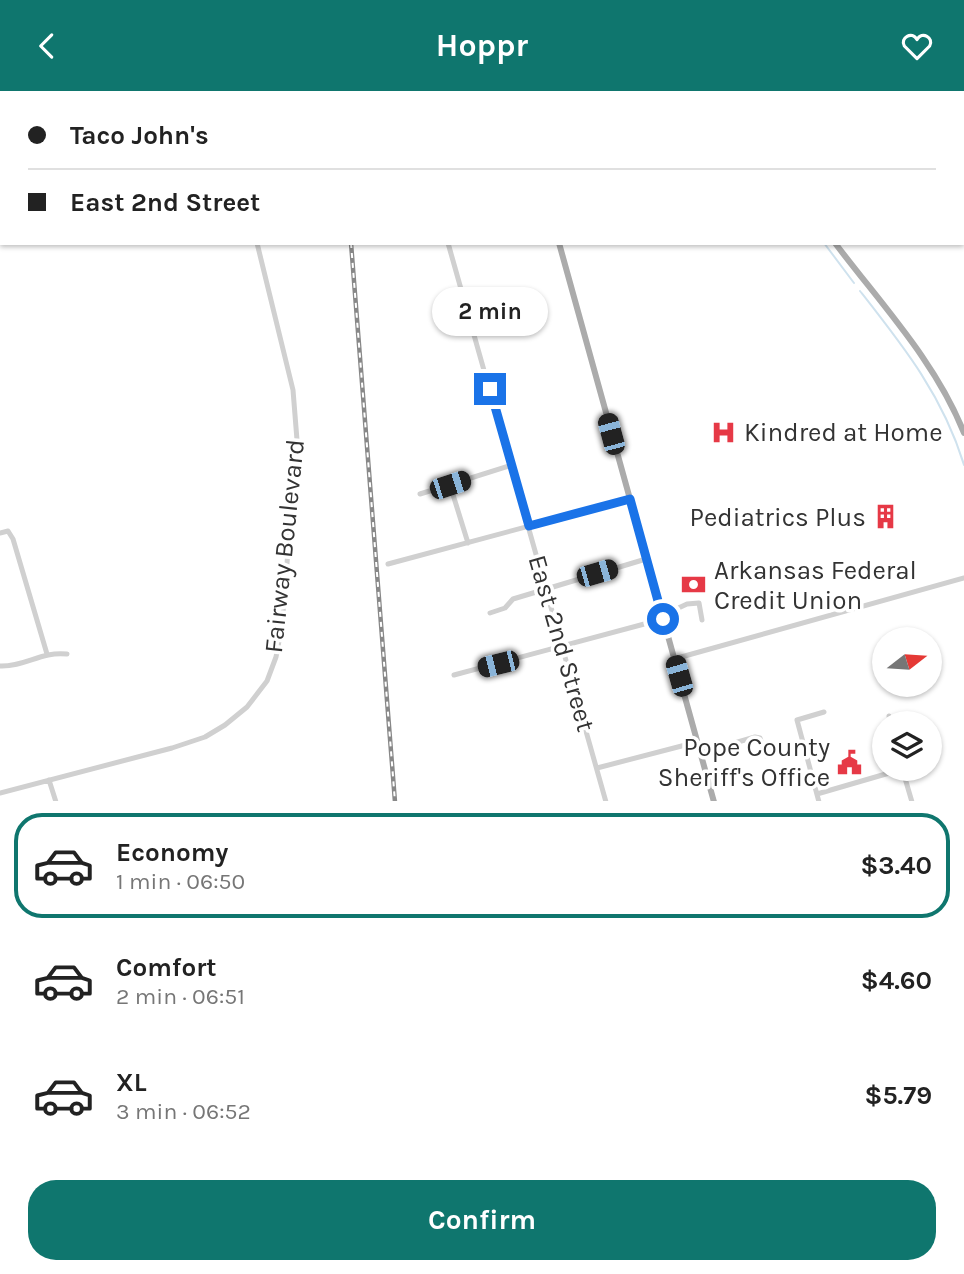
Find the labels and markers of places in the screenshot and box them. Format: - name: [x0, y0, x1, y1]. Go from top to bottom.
- place label: Kindred at Home: [744, 417, 943, 448]
- hospital icon: Kindred at Home: [710, 418, 738, 446]
- place label: Pediatrics Plus: [690, 502, 866, 533]
- building icon: Pediatrics Plus: [872, 503, 900, 531]
- place label: Arkansas Federal Credit Union: [714, 555, 917, 616]
- bank icon: Arkansas Federal Credit Union: [680, 571, 708, 599]
- place label: Pope County Sheriff's Office: [658, 732, 830, 793]
- public building icon: Pope County Sheriff's Office: [836, 748, 864, 776]

